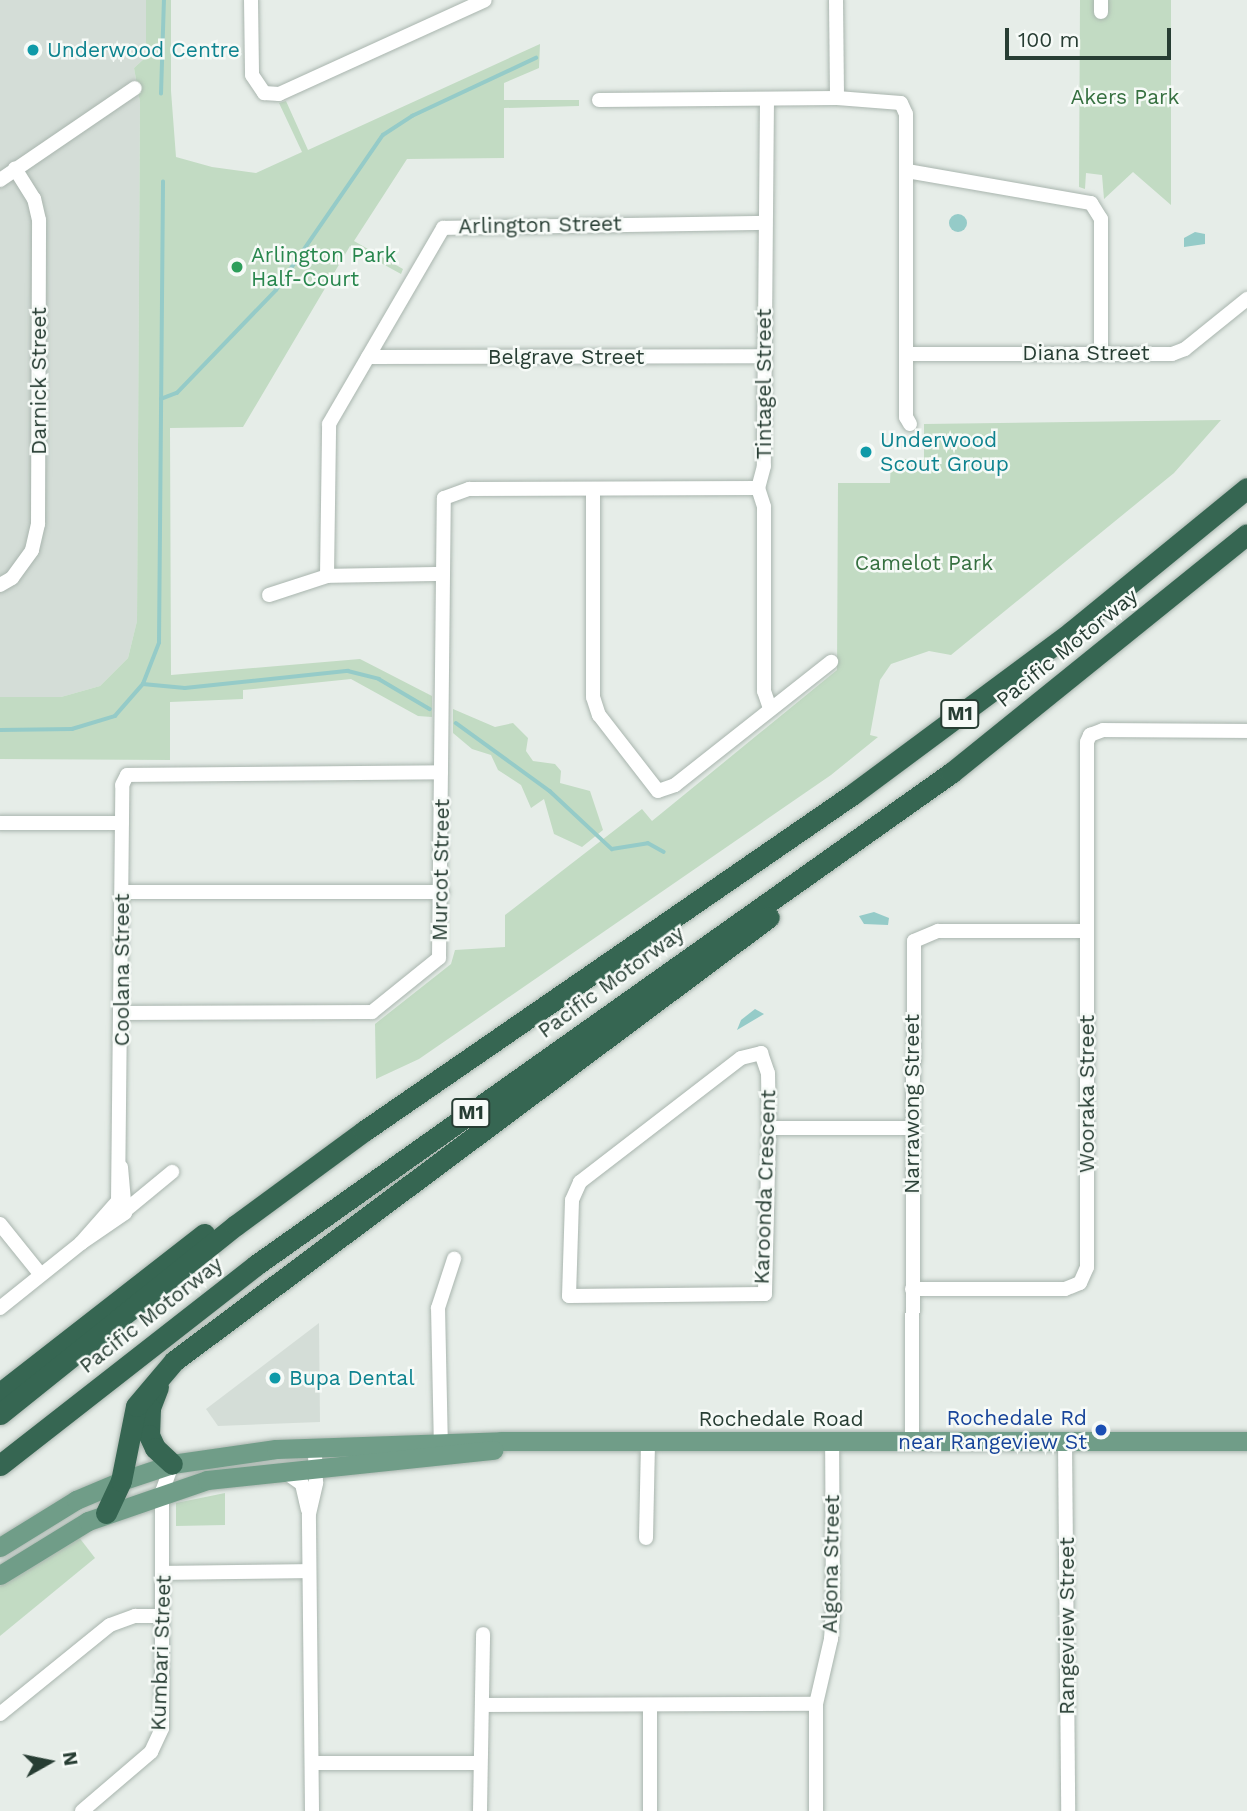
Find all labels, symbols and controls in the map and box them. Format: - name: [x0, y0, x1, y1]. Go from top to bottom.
- scale bar: [1009, 14, 1175, 58]
- text: 100 m: [1018, 27, 1080, 52]
- place label: Underwood Centre: [47, 37, 240, 63]
- marker: Underwood Centre: [25, 42, 41, 58]
- park label: Akers Park: [1070, 84, 1180, 110]
- street label: Arlington Street: [458, 211, 622, 239]
- place label: Arlington Park Half-Court: [251, 242, 396, 292]
- marker: Arlington Park Half-Court: [229, 259, 245, 275]
- street label: Darnick Street: [26, 307, 52, 455]
- street label: Tintagel Street: [751, 308, 777, 460]
- street label: Diana Street: [1022, 340, 1150, 366]
- street label: Belgrave Street: [488, 344, 644, 370]
- place label: Underwood Scout Group: [880, 427, 1009, 477]
- marker: Underwood Scout Group: [858, 444, 874, 460]
- park label: Camelot Park: [855, 550, 993, 576]
- street label: Pacific Motorway: [991, 583, 1143, 713]
- road number: M1: [939, 698, 981, 730]
- street label: Murcot Street: [427, 799, 455, 941]
- street label: Coolana Street: [109, 893, 135, 1047]
- street label: Pacific Motorway: [533, 921, 689, 1043]
- street label: Narrawong Street: [899, 1014, 925, 1194]
- street label: Wooraka Street: [1074, 1015, 1100, 1173]
- street label: Karoonda Crescent: [749, 1089, 781, 1285]
- road number: M1: [450, 1098, 492, 1128]
- street label: Pacific Motorway: [75, 1251, 227, 1379]
- place label: Bupa Dental: [289, 1365, 415, 1391]
- marker: Bupa Dental: [267, 1370, 283, 1386]
- place label: Rochedale Rd near Rangeview St: [897, 1405, 1087, 1455]
- street label: Rochedale Road: [698, 1406, 864, 1432]
- marker: Rochedale Rd near Rangeview St: [1093, 1422, 1109, 1438]
- street label: Algona Street: [817, 1494, 845, 1634]
- street label: Rangeview Street: [1054, 1537, 1080, 1715]
- street label: Kumbari Street: [146, 1575, 176, 1731]
- north arrow: [14, 1727, 84, 1797]
- text: N: [58, 1750, 83, 1767]

